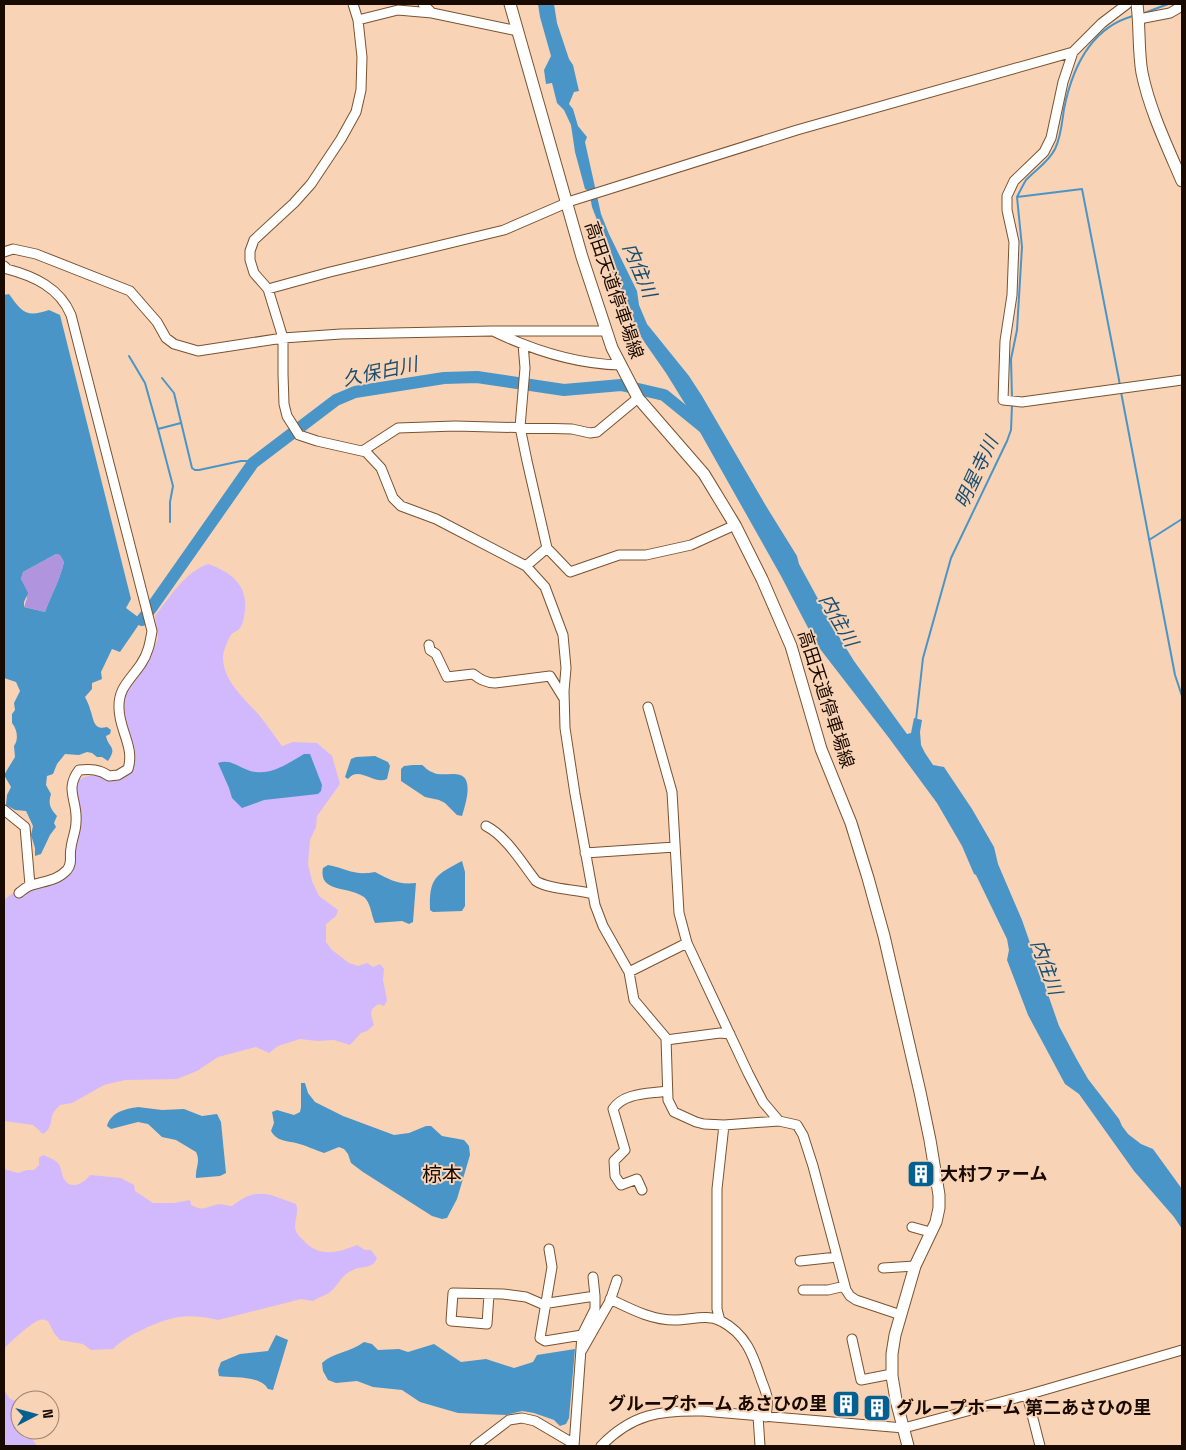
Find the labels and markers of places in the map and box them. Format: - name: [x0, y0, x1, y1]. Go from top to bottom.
- building icon: 大村ファーム: [906, 1159, 936, 1189]
- place label: 大村ファーム: [940, 1162, 1047, 1185]
- building icon: グループホーム あさひの里: [831, 1389, 861, 1419]
- place label: グループホーム あさひの里: [608, 1392, 827, 1415]
- building icon: グループホーム 第二あさひの里: [862, 1393, 892, 1423]
- place label: グループホーム 第二あさひの里: [896, 1396, 1151, 1419]

